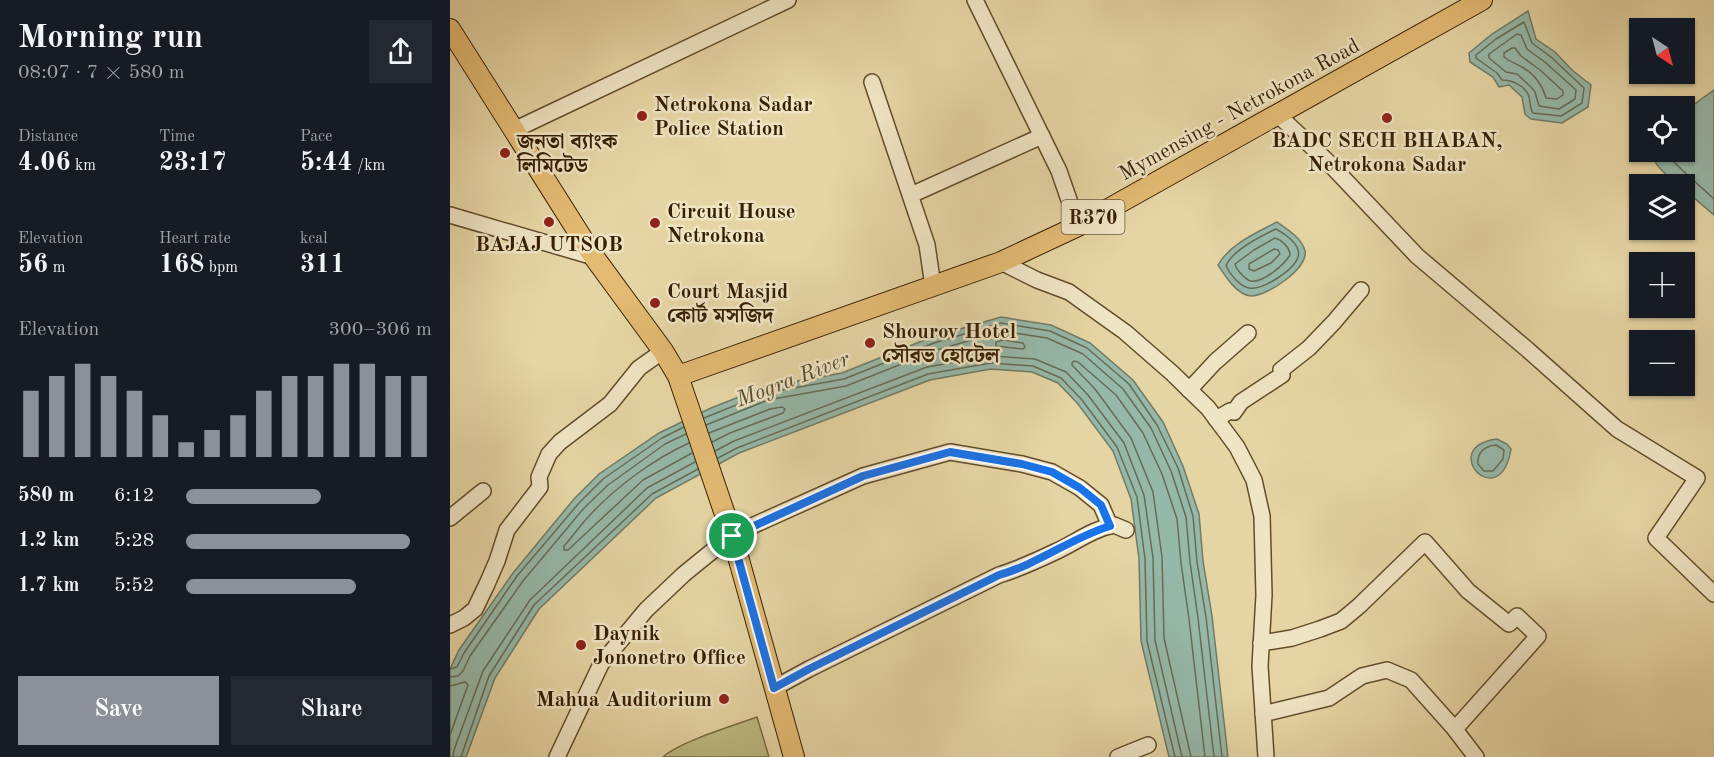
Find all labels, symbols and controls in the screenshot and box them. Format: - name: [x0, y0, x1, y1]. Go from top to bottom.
- north arrow: [1629, 18, 1695, 84]
- map controls: [1629, 18, 1695, 396]
- button: share: [369, 20, 432, 83]
- text: Morning run: [18, 22, 203, 55]
- street label: Mymensing - Netrokona Road: [1116, 35, 1363, 185]
- text: 08:07 · 7 × 580 m: [18, 63, 185, 83]
- place label: Netrokona Sadar Police Station: [654, 95, 813, 140]
- button: locate: [1629, 96, 1695, 162]
- marker: Netrokona Sadar Police Station: [635, 109, 649, 123]
- marker: BADC SECH BHABAN, Netrokona Sadar: [1380, 111, 1394, 125]
- text: Distance: [18, 129, 78, 145]
- text: Time: [159, 129, 195, 145]
- text: Pace: [300, 129, 332, 145]
- place label: BADC SECH BHABAN, Netrokona Sadar: [1272, 131, 1502, 176]
- place label: জনতা ব্যাংক লিমিটেড: [516, 132, 619, 177]
- marker: জনতা ব্যাংক লিমিটেড: [498, 146, 512, 160]
- text: 4.06: [18, 150, 71, 176]
- text: 23:17: [159, 150, 227, 176]
- text: 5:44: [300, 150, 353, 176]
- text: km: [71, 158, 96, 174]
- text: /km: [353, 158, 385, 174]
- button: layers: [1629, 174, 1695, 240]
- road number: R370: [1062, 200, 1124, 234]
- place label: Circuit House Netrokona: [667, 202, 796, 247]
- marker: BAJAJ UTSOB: [542, 215, 556, 229]
- marker: Circuit House Netrokona: [648, 216, 662, 230]
- text: Elevation: [18, 231, 83, 247]
- text: Heart rate: [159, 231, 231, 247]
- text: kcal: [300, 231, 328, 247]
- place label: BAJAJ UTSOB: [475, 235, 623, 256]
- text: 56: [18, 252, 48, 278]
- text: 168: [159, 252, 204, 278]
- text: 311: [300, 252, 345, 278]
- button: +: [1629, 252, 1695, 318]
- text: m: [48, 260, 65, 276]
- text: bpm: [204, 260, 238, 276]
- place label: Court Masjid কোর্ট মসজিদ: [667, 282, 788, 327]
- marker: Court Masjid কোর্ট মসজিদ: [648, 296, 662, 310]
- text: Elevation: [18, 320, 99, 340]
- text: 300–306 m: [329, 320, 432, 340]
- place label: Shourov Hotel সৌরভ হোটেল: [882, 322, 1016, 367]
- button: −: [1629, 330, 1695, 396]
- marker: Shourov Hotel সৌরভ হোটেল: [863, 336, 877, 350]
- water label: Mogra River: [732, 348, 853, 412]
- text: 580 m: [18, 486, 74, 506]
- text: 6:12: [114, 486, 154, 506]
- pin: [706, 510, 757, 561]
- icon: arrive: [715, 519, 748, 552]
- text: 1.2 km: [18, 531, 80, 551]
- text: 5:28: [114, 531, 154, 551]
- text: 1.7 km: [18, 576, 80, 596]
- text: 5:52: [114, 576, 154, 596]
- place label: Daynik Jononetro Office: [593, 624, 746, 669]
- marker: Daynik Jononetro Office: [574, 638, 588, 652]
- button: Save: [18, 676, 219, 745]
- button: Share: [231, 676, 432, 745]
- place label: Mahua Auditorium: [536, 690, 712, 711]
- marker: Mahua Auditorium: [717, 692, 731, 706]

